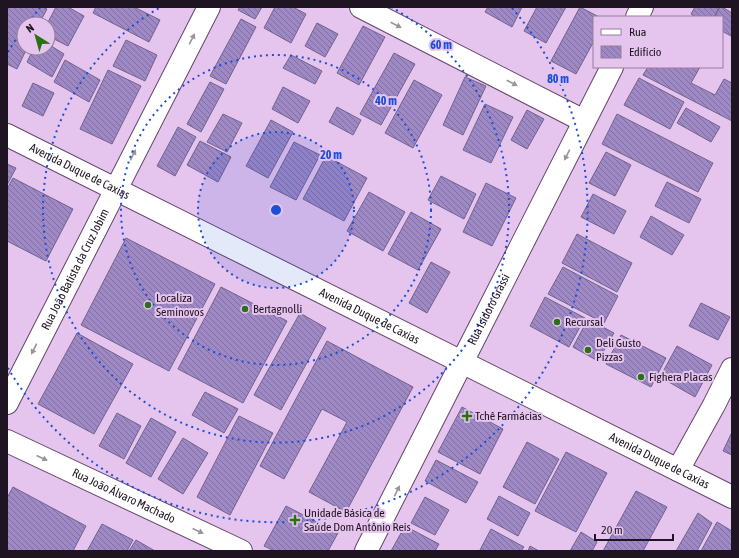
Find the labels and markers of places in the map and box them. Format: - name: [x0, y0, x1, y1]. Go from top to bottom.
- centre of rings: [269, 203, 283, 217]
- place label: Localiza Seminovos: [156, 291, 204, 319]
- marker: Localiza Seminovos: [143, 300, 153, 310]
- place label: Bertagnolli: [253, 302, 302, 316]
- marker: Bertagnolli: [240, 304, 250, 314]
- place label: Recursal: [565, 315, 604, 329]
- marker: Recursal: [552, 317, 562, 327]
- place label: Deli Gusto Pizzas: [596, 336, 641, 364]
- marker: Deli Gusto Pizzas: [583, 345, 593, 355]
- place label: Fighera Placas: [649, 370, 712, 384]
- marker: Fighera Placas: [636, 372, 646, 382]
- place label: Tchê Farmácias: [475, 409, 542, 423]
- marker: Tchê Farmácias: [462, 411, 472, 421]
- place label: Unidade Básica de Saúde Dom Antônio Reis: [304, 506, 411, 534]
- marker: Unidade Básica de Saúde Dom Antônio Reis: [289, 514, 301, 526]

